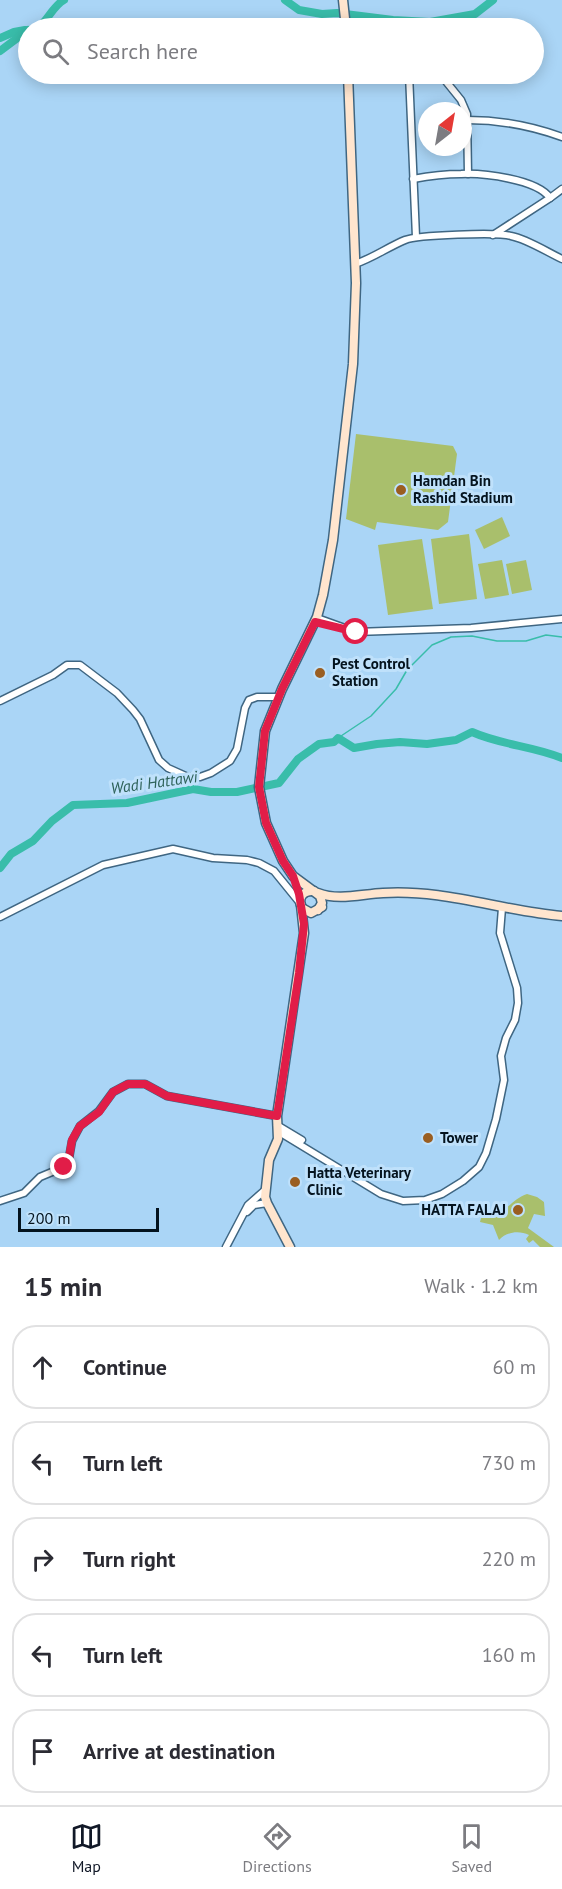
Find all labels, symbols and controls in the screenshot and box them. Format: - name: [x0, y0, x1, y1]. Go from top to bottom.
- search box: [18, 18, 544, 84]
- icon: search: [39, 35, 72, 68]
- text: Search here: [87, 37, 198, 65]
- north arrow: [418, 102, 472, 156]
- place label: Hamdan Bin Rashid Stadium: [413, 471, 513, 507]
- marker: Hamdan Bin Rashid Stadium: [394, 483, 408, 497]
- route start: [342, 618, 368, 644]
- place label: Pest Control Station: [332, 654, 410, 690]
- marker: Pest Control Station: [313, 666, 327, 680]
- water label: Wadi Hattawi: [109, 766, 200, 798]
- place label: Tower: [440, 1128, 479, 1147]
- marker: Tower: [421, 1131, 435, 1145]
- route end: [50, 1153, 76, 1179]
- place label: Hatta Veterinary Clinic: [307, 1163, 412, 1199]
- marker: Hatta Veterinary Clinic: [288, 1175, 302, 1189]
- place label: HATTA FALAJ: [421, 1200, 506, 1219]
- marker: HATTA FALAJ: [511, 1203, 525, 1217]
- scale bar: [18, 1205, 159, 1232]
- text: 200 m: [27, 1208, 70, 1228]
- text: 15 min: [24, 1270, 102, 1303]
- text: Walk · 1.2 km: [424, 1273, 538, 1299]
- icon: ahead: [26, 1351, 59, 1384]
- text: Continue: [83, 1353, 167, 1381]
- text: 60 m: [493, 1354, 536, 1380]
- icon: left: [26, 1447, 59, 1480]
- text: Turn left: [83, 1449, 163, 1477]
- text: 730 m: [482, 1450, 536, 1476]
- icon: right: [26, 1543, 59, 1576]
- text: Turn right: [83, 1545, 175, 1573]
- text: 220 m: [482, 1546, 536, 1572]
- icon: left: [26, 1639, 59, 1672]
- text: Turn left: [83, 1641, 163, 1669]
- text: 160 m: [482, 1642, 536, 1668]
- icon: arrive: [26, 1735, 59, 1768]
- text: Arrive at destination: [83, 1737, 275, 1765]
- tab: Map: [70, 1820, 103, 1876]
- tab: Directions: [243, 1820, 312, 1876]
- tab: Saved: [451, 1820, 492, 1876]

